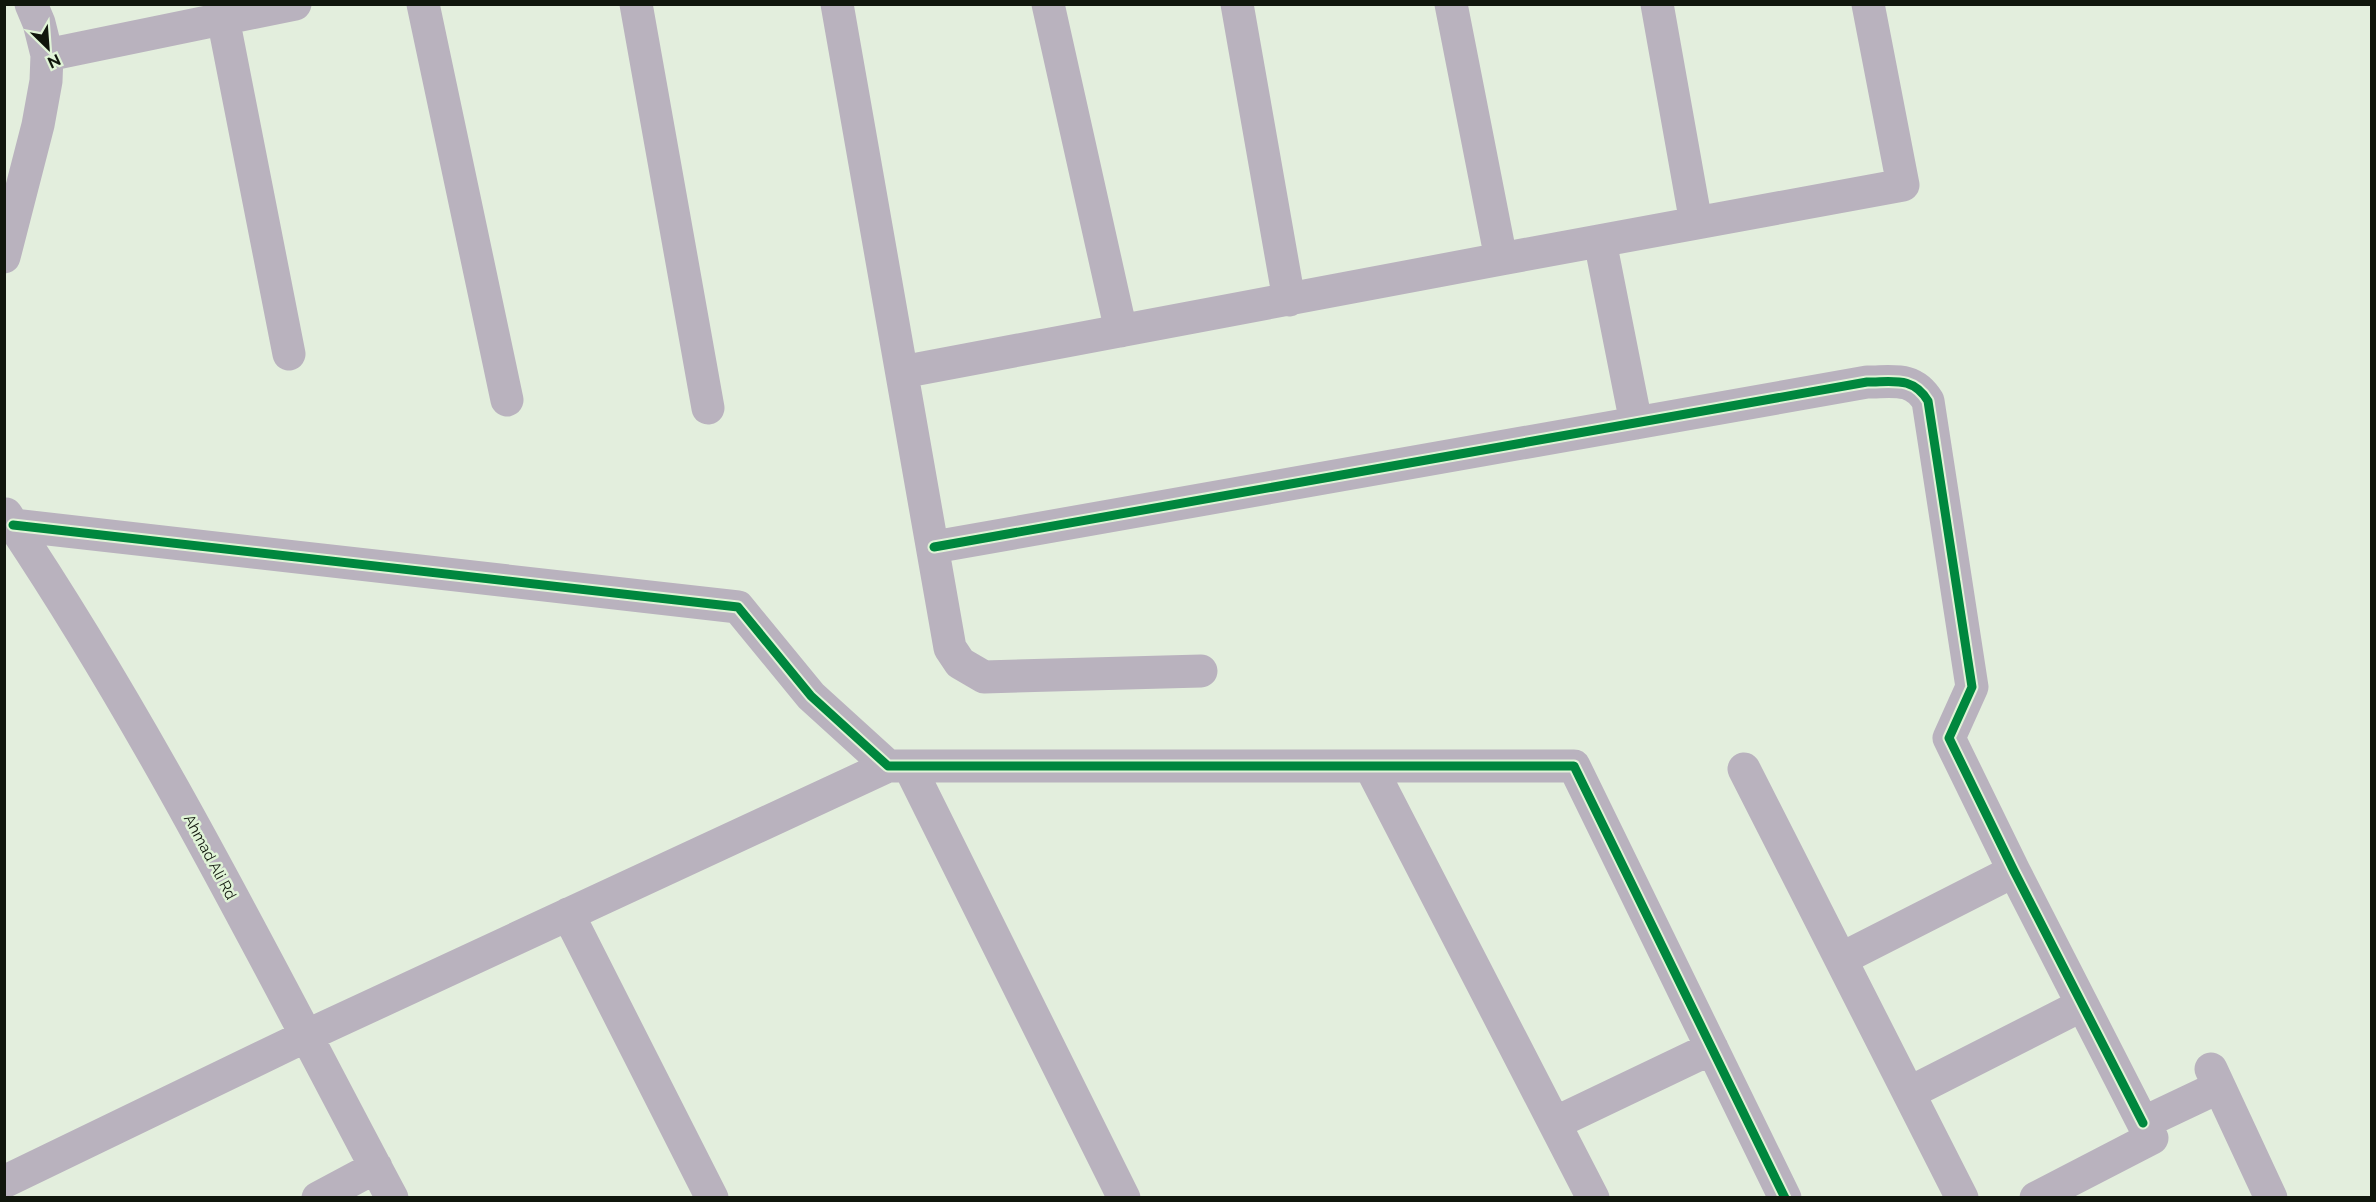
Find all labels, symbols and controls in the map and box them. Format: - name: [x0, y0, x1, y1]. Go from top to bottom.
- north arrow: [18, 18, 78, 78]
- text: N: [45, 50, 64, 72]
- street label: Ahmad Ali Rd: [180, 811, 240, 903]

